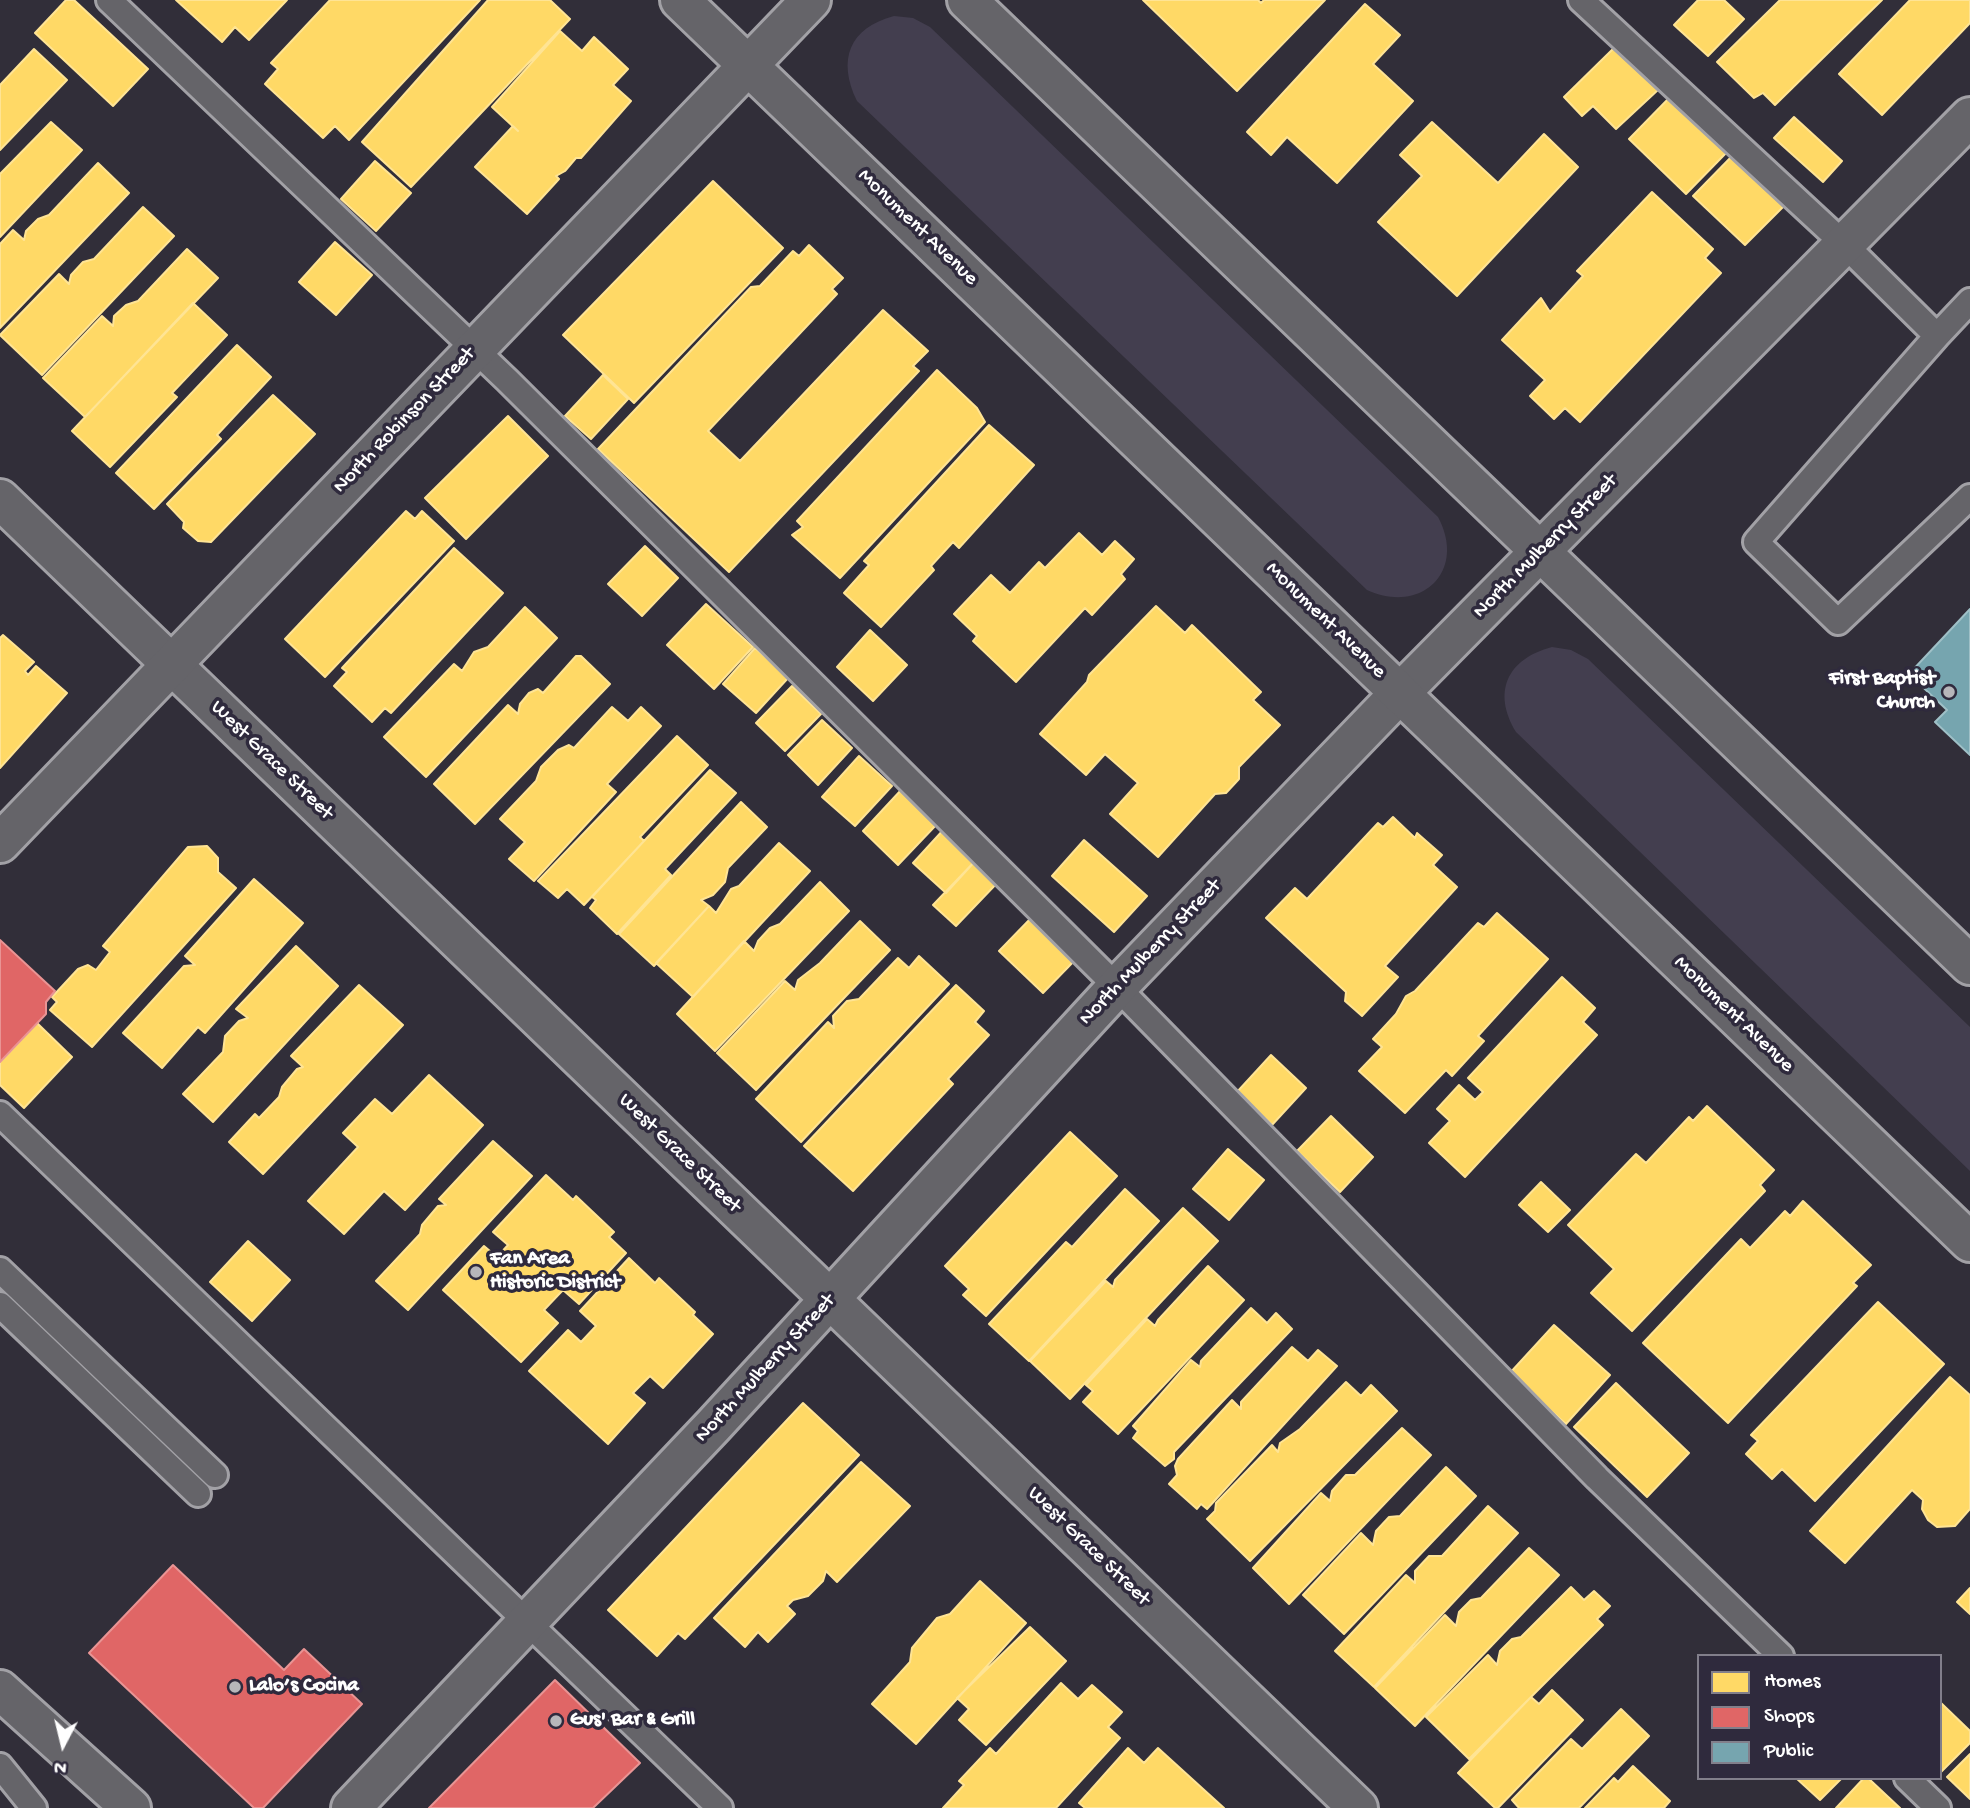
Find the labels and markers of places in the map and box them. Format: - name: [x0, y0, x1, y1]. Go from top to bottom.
- place label: First Baptist Church: [1829, 667, 1935, 717]
- marker: First Baptist Church: [1941, 684, 1957, 700]
- place label: Fan Area Historic District: [490, 1247, 620, 1297]
- marker: Fan Area Historic District: [468, 1264, 484, 1280]
- place label: Lalo’s Cocina: [249, 1674, 359, 1700]
- marker: Lalo’s Cocina: [227, 1679, 243, 1695]
- place label: Gus' Bar & Grill: [570, 1708, 695, 1734]
- marker: Gus' Bar & Grill: [548, 1713, 564, 1729]

